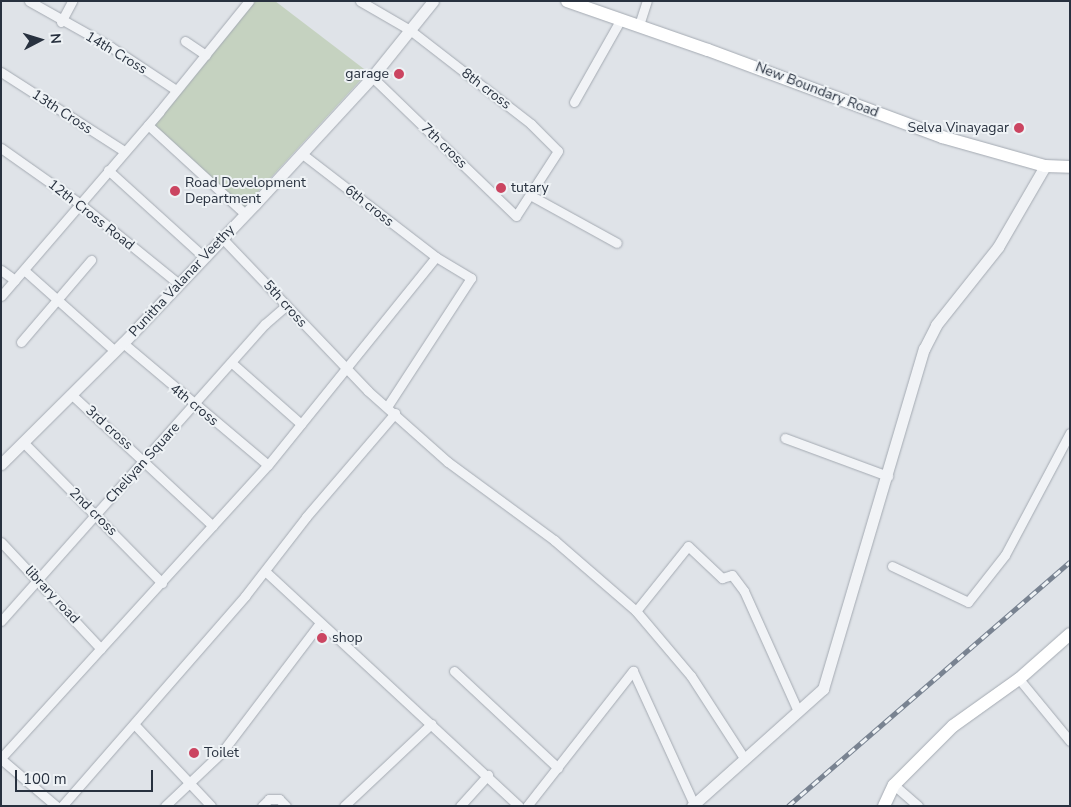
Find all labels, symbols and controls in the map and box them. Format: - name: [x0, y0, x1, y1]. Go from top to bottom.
- north arrow: [15, 15, 65, 65]
- street label: 14th Cross: [82, 28, 150, 78]
- text: N: [46, 33, 65, 45]
- street label: New Boundary Road: [753, 59, 881, 121]
- street label: 8th cross: [458, 65, 514, 113]
- place label: garage: [345, 66, 389, 82]
- marker: garage: [393, 68, 405, 80]
- street label: 13th Cross: [29, 86, 95, 138]
- street label: 7th cross: [417, 120, 471, 172]
- place label: Selva Vinayagar: [908, 120, 1009, 136]
- marker: Selva Vinayagar: [1013, 122, 1025, 134]
- place label: Road Development Department: [185, 175, 306, 208]
- street label: 12th Cross Road: [44, 176, 138, 254]
- place label: tutary: [511, 180, 549, 196]
- street label: 6th cross: [341, 182, 397, 230]
- marker: tutary: [495, 182, 507, 194]
- marker: Road Development Department: [169, 185, 181, 197]
- street label: Punitha Valanar Veethy: [126, 221, 238, 341]
- street label: 5th cross: [260, 277, 310, 331]
- street label: 4th cross: [166, 380, 222, 430]
- street label: 3rd cross: [82, 402, 136, 454]
- street label: Cheliyan Square: [102, 419, 184, 507]
- street label: 2nd cross: [66, 485, 120, 539]
- street label: library road: [21, 563, 83, 627]
- place label: shop: [332, 630, 363, 646]
- marker: shop: [316, 632, 328, 644]
- place label: Toilet: [204, 745, 239, 761]
- marker: Toilet: [188, 747, 200, 759]
- scale bar: [18, 760, 155, 792]
- text: 100 m: [23, 769, 67, 789]

